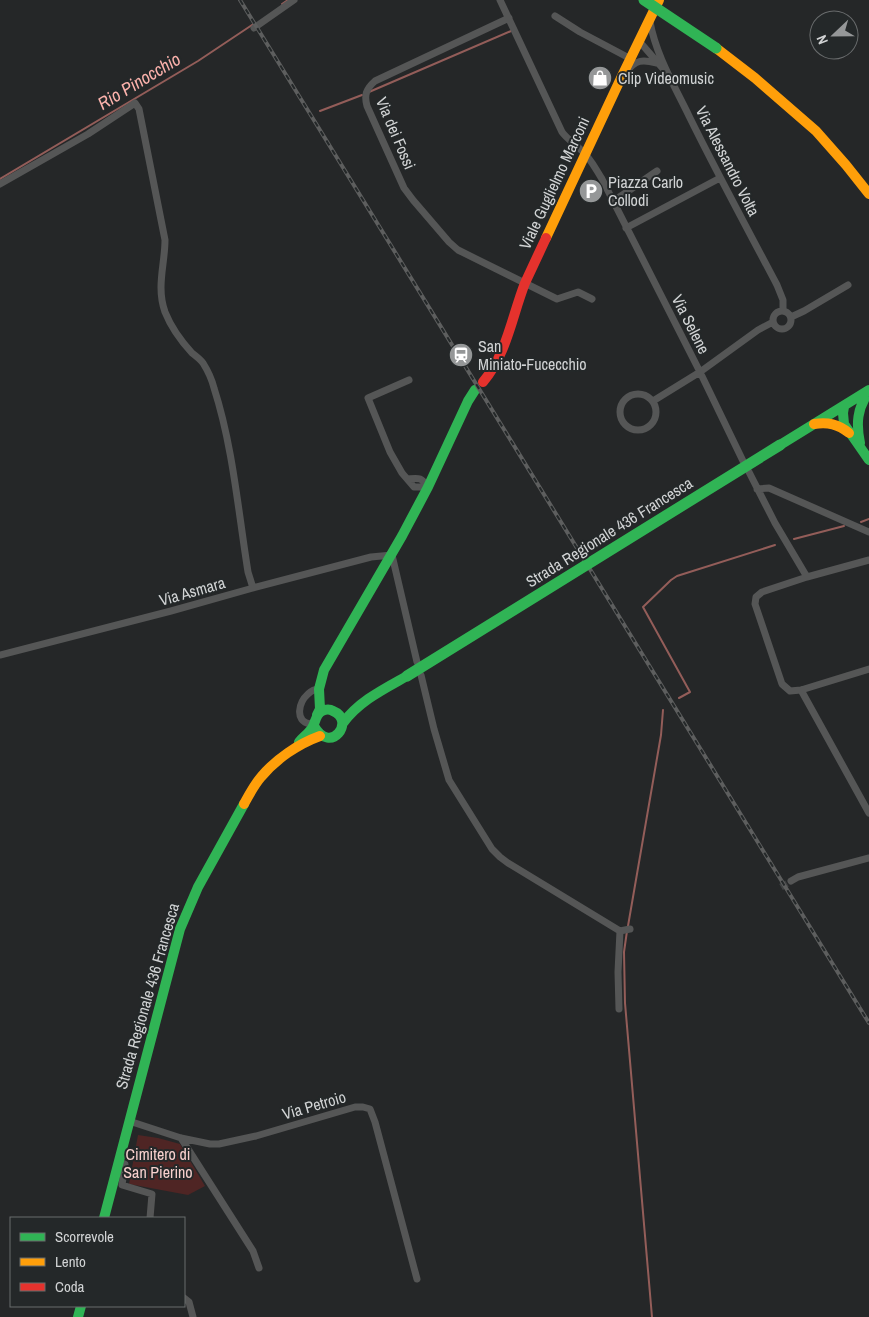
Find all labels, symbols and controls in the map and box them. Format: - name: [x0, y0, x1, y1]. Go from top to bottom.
- north arrow: [809, 10, 859, 60]
- text: N: [812, 33, 832, 47]
- water label: Rio Pinocchio: [93, 46, 185, 116]
- shop icon: Clip Videomusic: [587, 65, 613, 91]
- place label: Clip Videomusic: [618, 67, 714, 89]
- street label: Via dei Fossi: [371, 94, 421, 172]
- street label: Via Alessandro Volta: [691, 102, 766, 220]
- street label: Viale Guglielmo Marconi: [514, 113, 594, 253]
- place label: Piazza Carlo Collodi: [608, 171, 683, 211]
- parking icon: Piazza Carlo Collodi: [578, 178, 604, 204]
- street label: Via Selene: [667, 291, 715, 357]
- place label: San Miniato-Fucecchio: [478, 335, 587, 375]
- station icon: San Miniato-Fucecchio: [448, 342, 474, 368]
- street label: Strada Regionale 436 Francesca: [522, 471, 697, 592]
- street label: Via Asmara: [156, 571, 228, 611]
- street label: Strada Regionale 436 Francesca: [110, 900, 184, 1092]
- street label: Via Petroio: [280, 1085, 348, 1125]
- park label: Cimitero di San Pierino: [123, 1143, 193, 1183]
- legend: [10, 1217, 185, 1307]
- text: Scorrevole: [55, 1226, 114, 1247]
- text: Lento: [55, 1251, 86, 1272]
- text: Coda: [55, 1276, 85, 1297]

